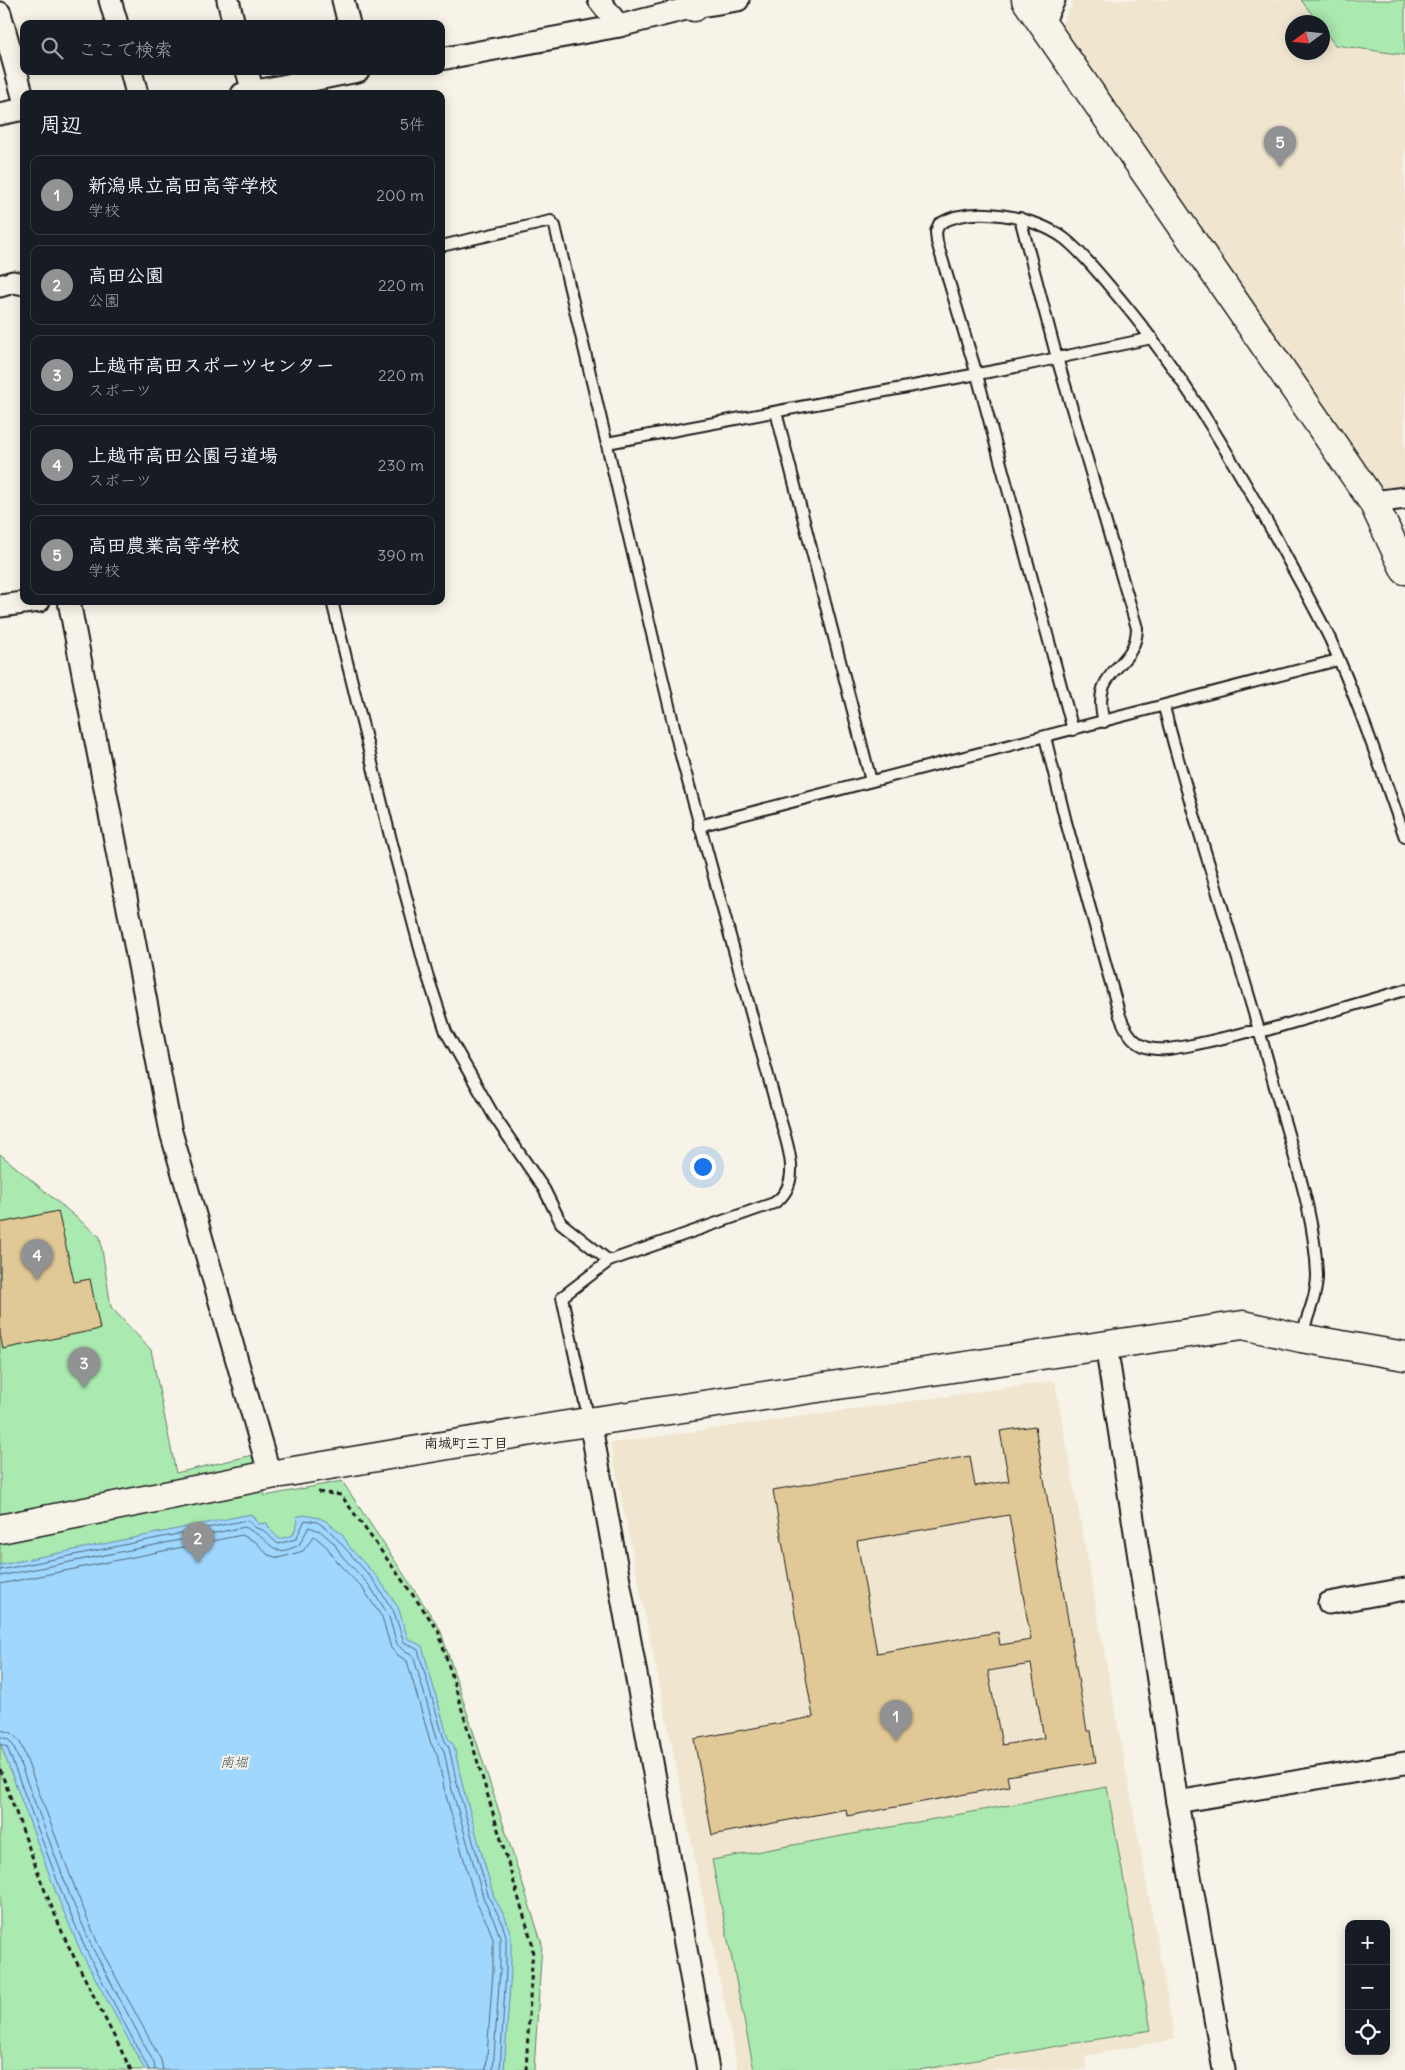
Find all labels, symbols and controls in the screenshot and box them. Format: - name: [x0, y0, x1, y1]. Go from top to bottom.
- north arrow: [1285, 15, 1330, 60]
- search box: [20, 20, 445, 75]
- icon: search: [38, 34, 66, 62]
- text: ここで検索: [78, 37, 173, 61]
- text: 周辺: [40, 111, 82, 138]
- text: 5件: [400, 114, 425, 134]
- pin: 5: [1264, 126, 1296, 167]
- text: 新潟県立高田高等学校: [88, 173, 278, 197]
- text: 1: [54, 185, 60, 205]
- text: 200 m: [376, 185, 424, 205]
- text: 学校: [88, 200, 120, 220]
- text: 高田公園: [88, 263, 164, 287]
- text: 2: [53, 275, 61, 295]
- text: 220 m: [378, 275, 424, 295]
- text: 公園: [88, 290, 120, 310]
- text: 上越市高田スポーツセンター: [88, 353, 335, 377]
- text: 3: [52, 365, 62, 385]
- text: 220 m: [378, 365, 424, 385]
- text: スポーツ: [88, 380, 152, 400]
- text: 上越市高田公園弓道場: [88, 443, 278, 467]
- text: 4: [52, 455, 62, 475]
- text: 230 m: [378, 455, 424, 475]
- text: スポーツ: [88, 470, 152, 490]
- text: 高田農業高等学校: [88, 533, 240, 557]
- text: 5: [52, 545, 62, 565]
- text: 390 m: [377, 545, 424, 565]
- text: 学校: [88, 560, 120, 580]
- your location: [690, 1154, 716, 1180]
- pin: 4: [21, 1239, 53, 1280]
- pin: 3: [68, 1347, 100, 1388]
- district label: 南城町三丁目: [424, 1434, 508, 1452]
- pin: 2: [182, 1522, 214, 1563]
- pin: 1: [880, 1700, 912, 1741]
- water label: 南堀: [220, 1753, 249, 1771]
- map controls: [1345, 1920, 1390, 2055]
- button: +: [1345, 1920, 1390, 1965]
- button: −: [1345, 1965, 1390, 2010]
- button: locate: [1345, 2010, 1390, 2055]

